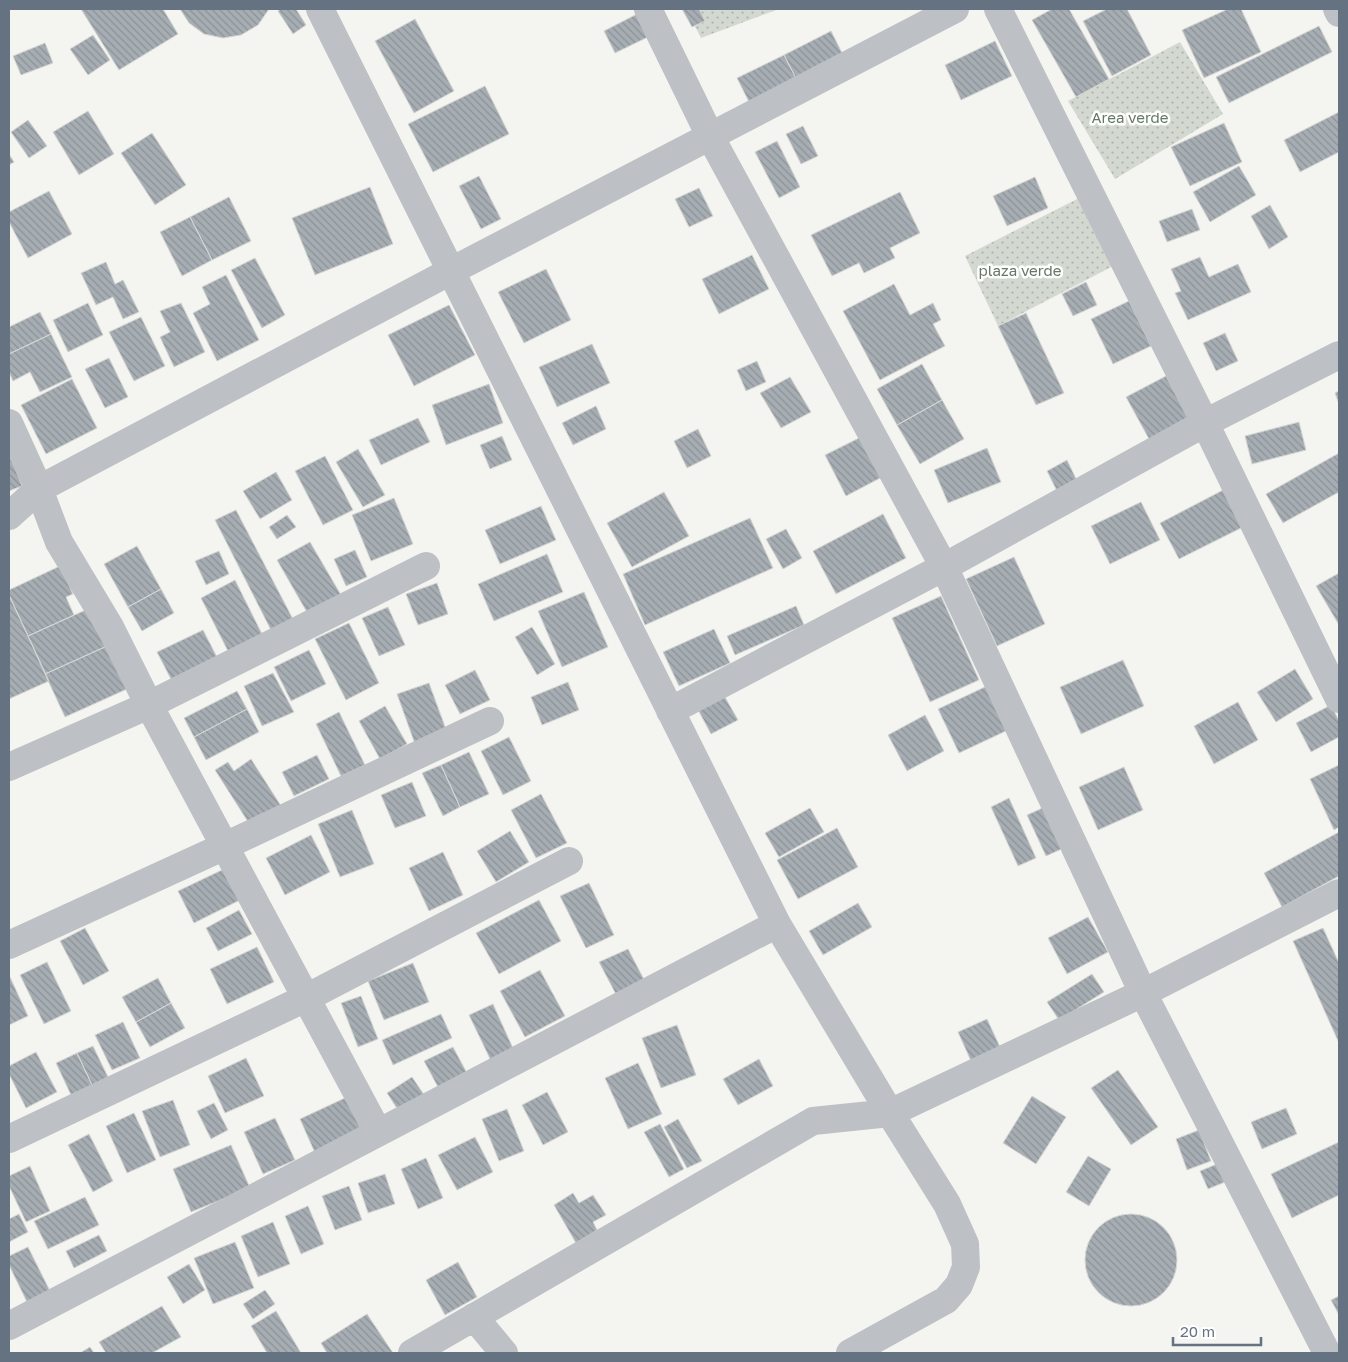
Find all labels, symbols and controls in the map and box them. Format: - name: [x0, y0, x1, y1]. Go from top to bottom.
- park label: Area verde: [1091, 108, 1169, 126]
- park label: plaza verde: [979, 261, 1062, 279]
- scale bar: [1173, 1314, 1260, 1346]
- text: 20 m: [1180, 1322, 1215, 1340]

